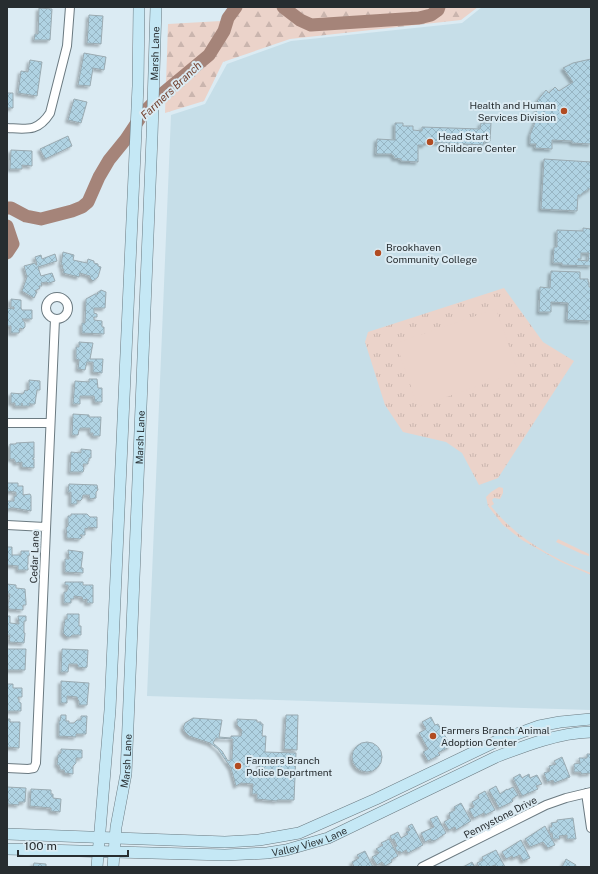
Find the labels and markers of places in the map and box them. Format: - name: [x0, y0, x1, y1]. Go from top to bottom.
- place label: Health and Human Services Division: [469, 99, 556, 123]
- marker: Health and Human Services Division: [559, 106, 569, 116]
- place label: Head Start Childcare Center: [438, 130, 516, 154]
- marker: Head Start Childcare Center: [425, 137, 435, 147]
- place label: Brookhaven Community College: [386, 241, 477, 265]
- marker: Brookhaven Community College: [373, 248, 383, 258]
- place label: Farmers Branch Animal Adoption Center: [441, 724, 550, 748]
- marker: Farmers Branch Animal Adoption Center: [428, 731, 438, 741]
- place label: Farmers Branch Police Department: [246, 754, 332, 778]
- marker: Farmers Branch Police Department: [233, 761, 243, 771]

